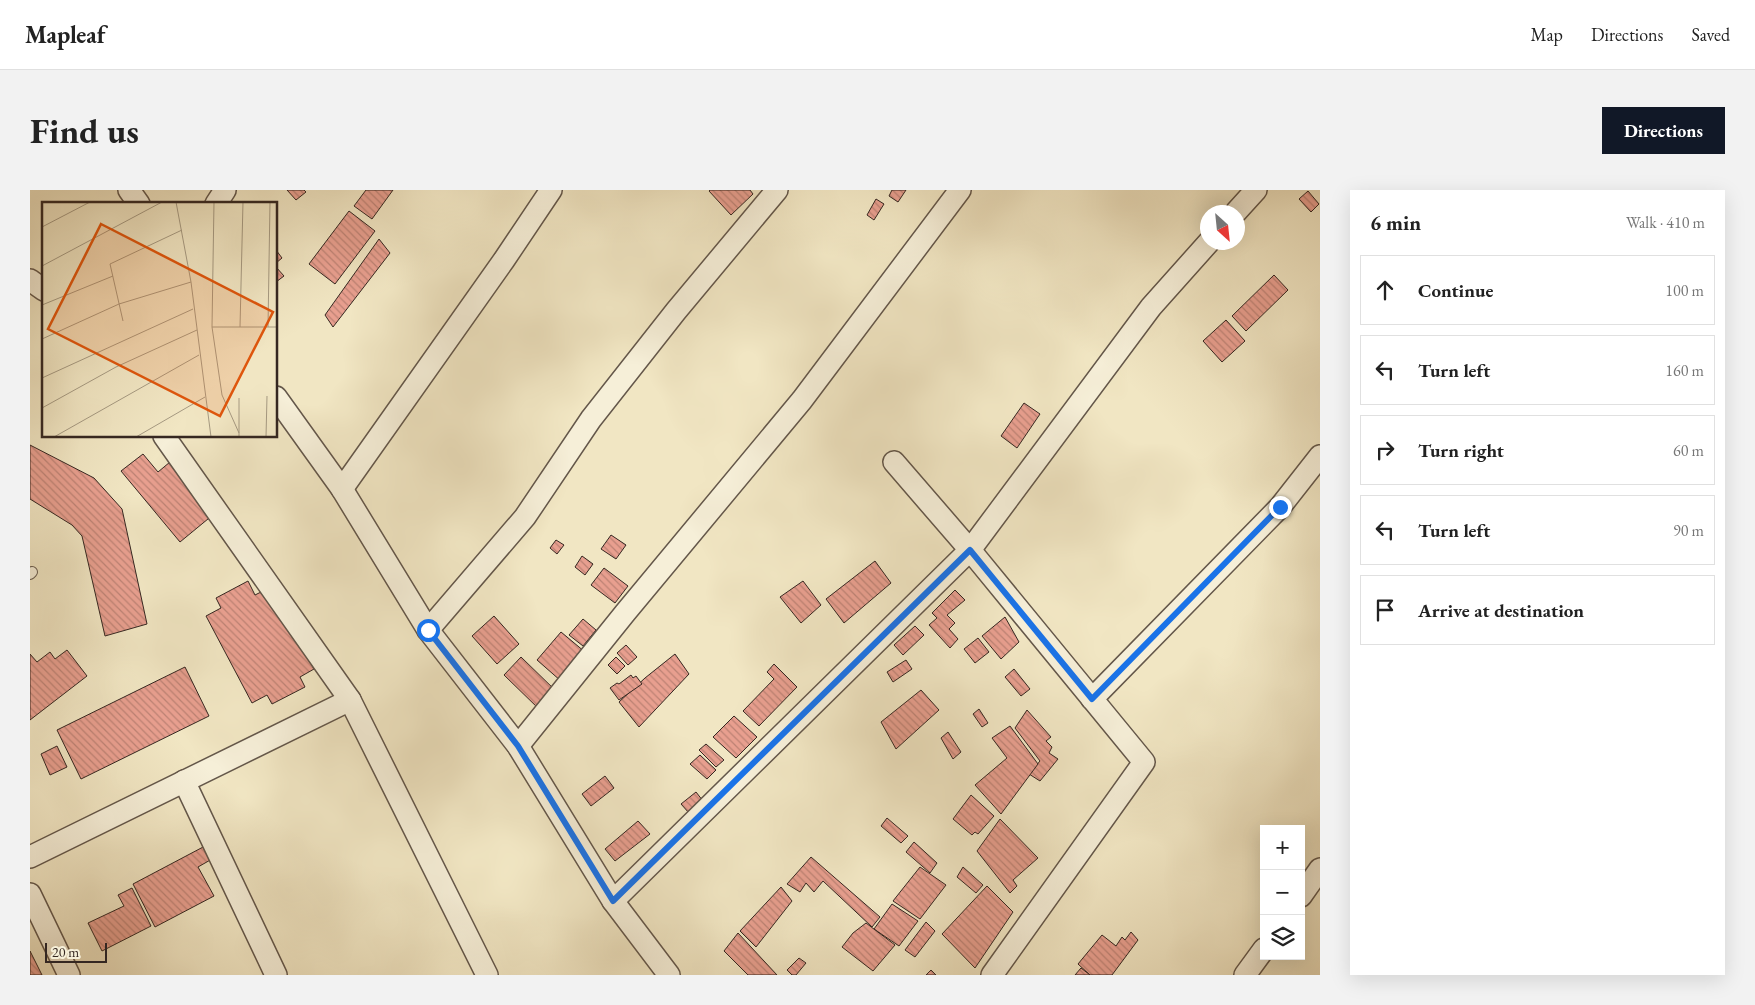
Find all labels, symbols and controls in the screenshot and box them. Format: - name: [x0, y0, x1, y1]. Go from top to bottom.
- text: Mapleaf: [25, 19, 106, 50]
- text: Map: [1531, 23, 1563, 46]
- text: Directions: [1591, 23, 1663, 46]
- text: Saved: [1691, 23, 1730, 46]
- button: Directions: [1602, 107, 1725, 154]
- text: Find us: [30, 108, 139, 153]
- inset map: [42, 202, 278, 438]
- north arrow: [1200, 205, 1245, 250]
- text: 6 min: [1370, 209, 1421, 236]
- text: Walk · 410 m: [1626, 212, 1705, 233]
- icon: ahead: [1371, 276, 1399, 304]
- text: Continue: [1418, 278, 1493, 303]
- text: 100 m: [1665, 280, 1704, 301]
- icon: left: [1371, 356, 1399, 384]
- text: Turn left: [1418, 358, 1490, 383]
- text: 160 m: [1665, 360, 1704, 381]
- icon: right: [1371, 436, 1399, 464]
- text: Turn right: [1418, 438, 1504, 463]
- text: 60 m: [1673, 440, 1704, 461]
- route end: [1269, 496, 1292, 519]
- icon: left: [1371, 516, 1399, 544]
- text: Turn left: [1418, 518, 1490, 543]
- text: 90 m: [1673, 520, 1704, 541]
- icon: arrive: [1371, 596, 1399, 624]
- text: Arrive at destination: [1418, 598, 1584, 623]
- route start: [417, 619, 440, 642]
- map controls: [1260, 825, 1305, 960]
- button: +: [1260, 825, 1305, 870]
- button: −: [1260, 870, 1305, 915]
- button: layers: [1260, 915, 1305, 960]
- scale bar: [45, 940, 108, 963]
- text: 20 m: [52, 943, 79, 961]

